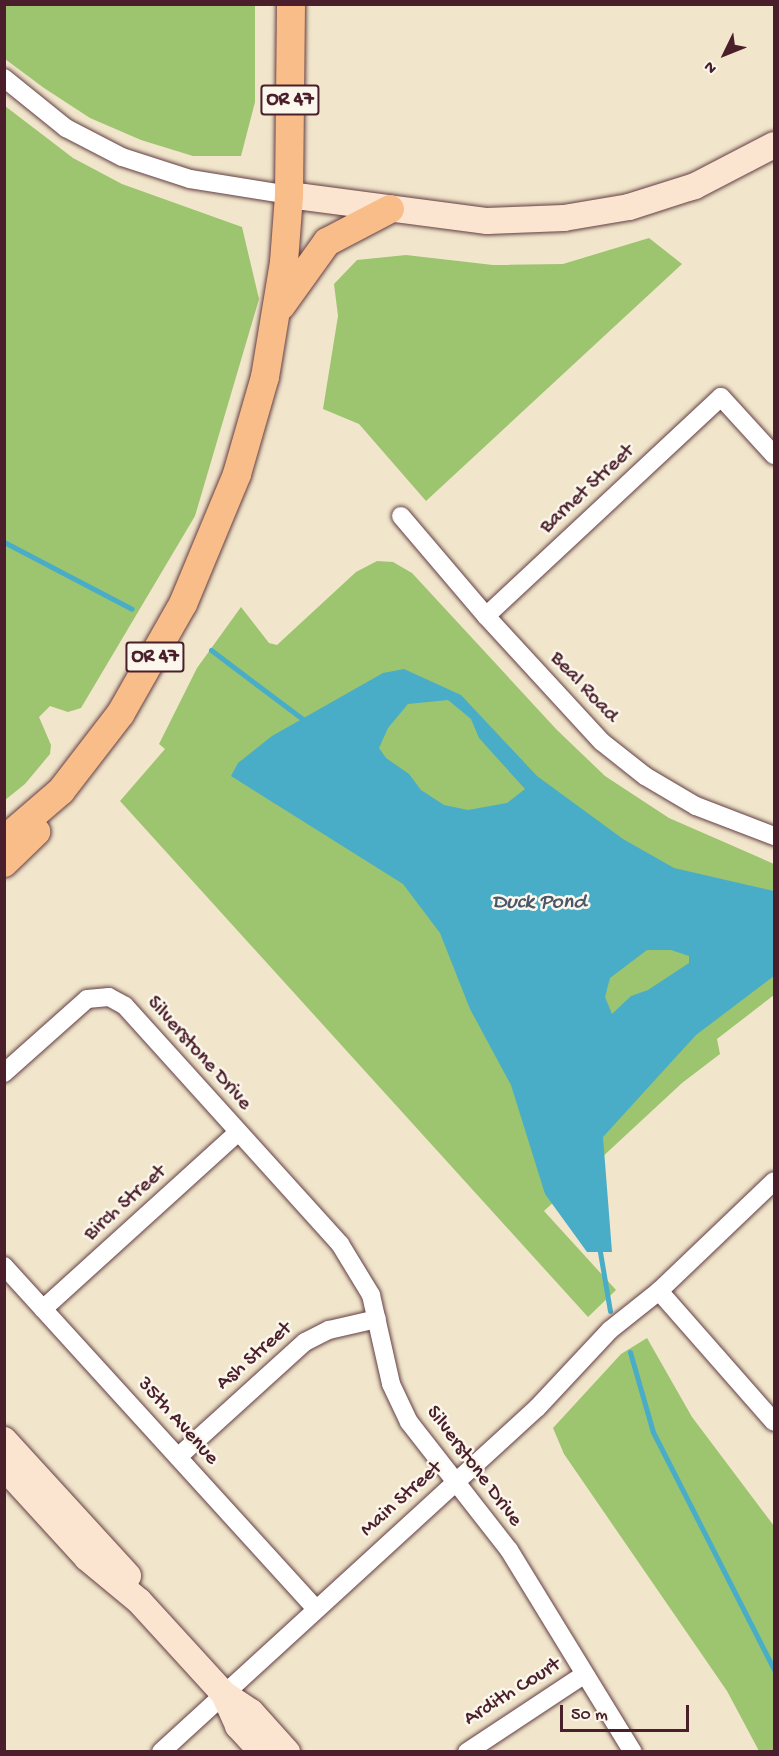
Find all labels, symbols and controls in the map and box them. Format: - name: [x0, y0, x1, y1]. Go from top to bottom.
- north arrow: [695, 24, 755, 84]
- text: N: [701, 56, 722, 77]
- road number: OR 47: [260, 83, 320, 117]
- street label: Barnet Street: [535, 440, 641, 540]
- road number: OR 47: [125, 640, 185, 674]
- street label: Beal Road: [544, 647, 622, 729]
- water label: Duck Pond: [492, 891, 586, 917]
- street label: Silverstone Drive: [140, 992, 256, 1116]
- street label: Birch Street: [80, 1160, 172, 1248]
- street label: Ash Street: [212, 1317, 298, 1397]
- street label: 35th Avenue: [131, 1373, 223, 1471]
- street label: Silverstone Drive: [419, 1401, 527, 1533]
- street label: Main Street: [356, 1457, 448, 1543]
- street label: Ardith Court: [460, 1653, 566, 1733]
- scale bar: [563, 1693, 692, 1731]
- text: 50 m: [571, 1705, 608, 1726]

